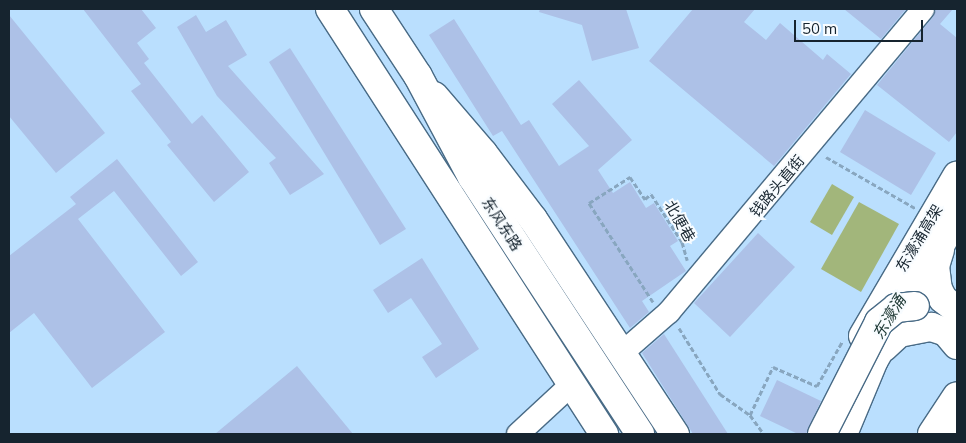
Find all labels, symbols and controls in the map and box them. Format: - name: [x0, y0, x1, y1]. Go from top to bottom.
- scale bar: [796, 10, 925, 42]
- text: 50 m: [802, 19, 837, 38]
- street label: 钱路头直街: [746, 151, 808, 221]
- street label: 东风东路: [478, 194, 526, 254]
- street label: 北便巷: [661, 197, 699, 245]
- street label: 东濠涌高架: [892, 201, 946, 275]
- water label: 东濠涌: [868, 291, 910, 343]

